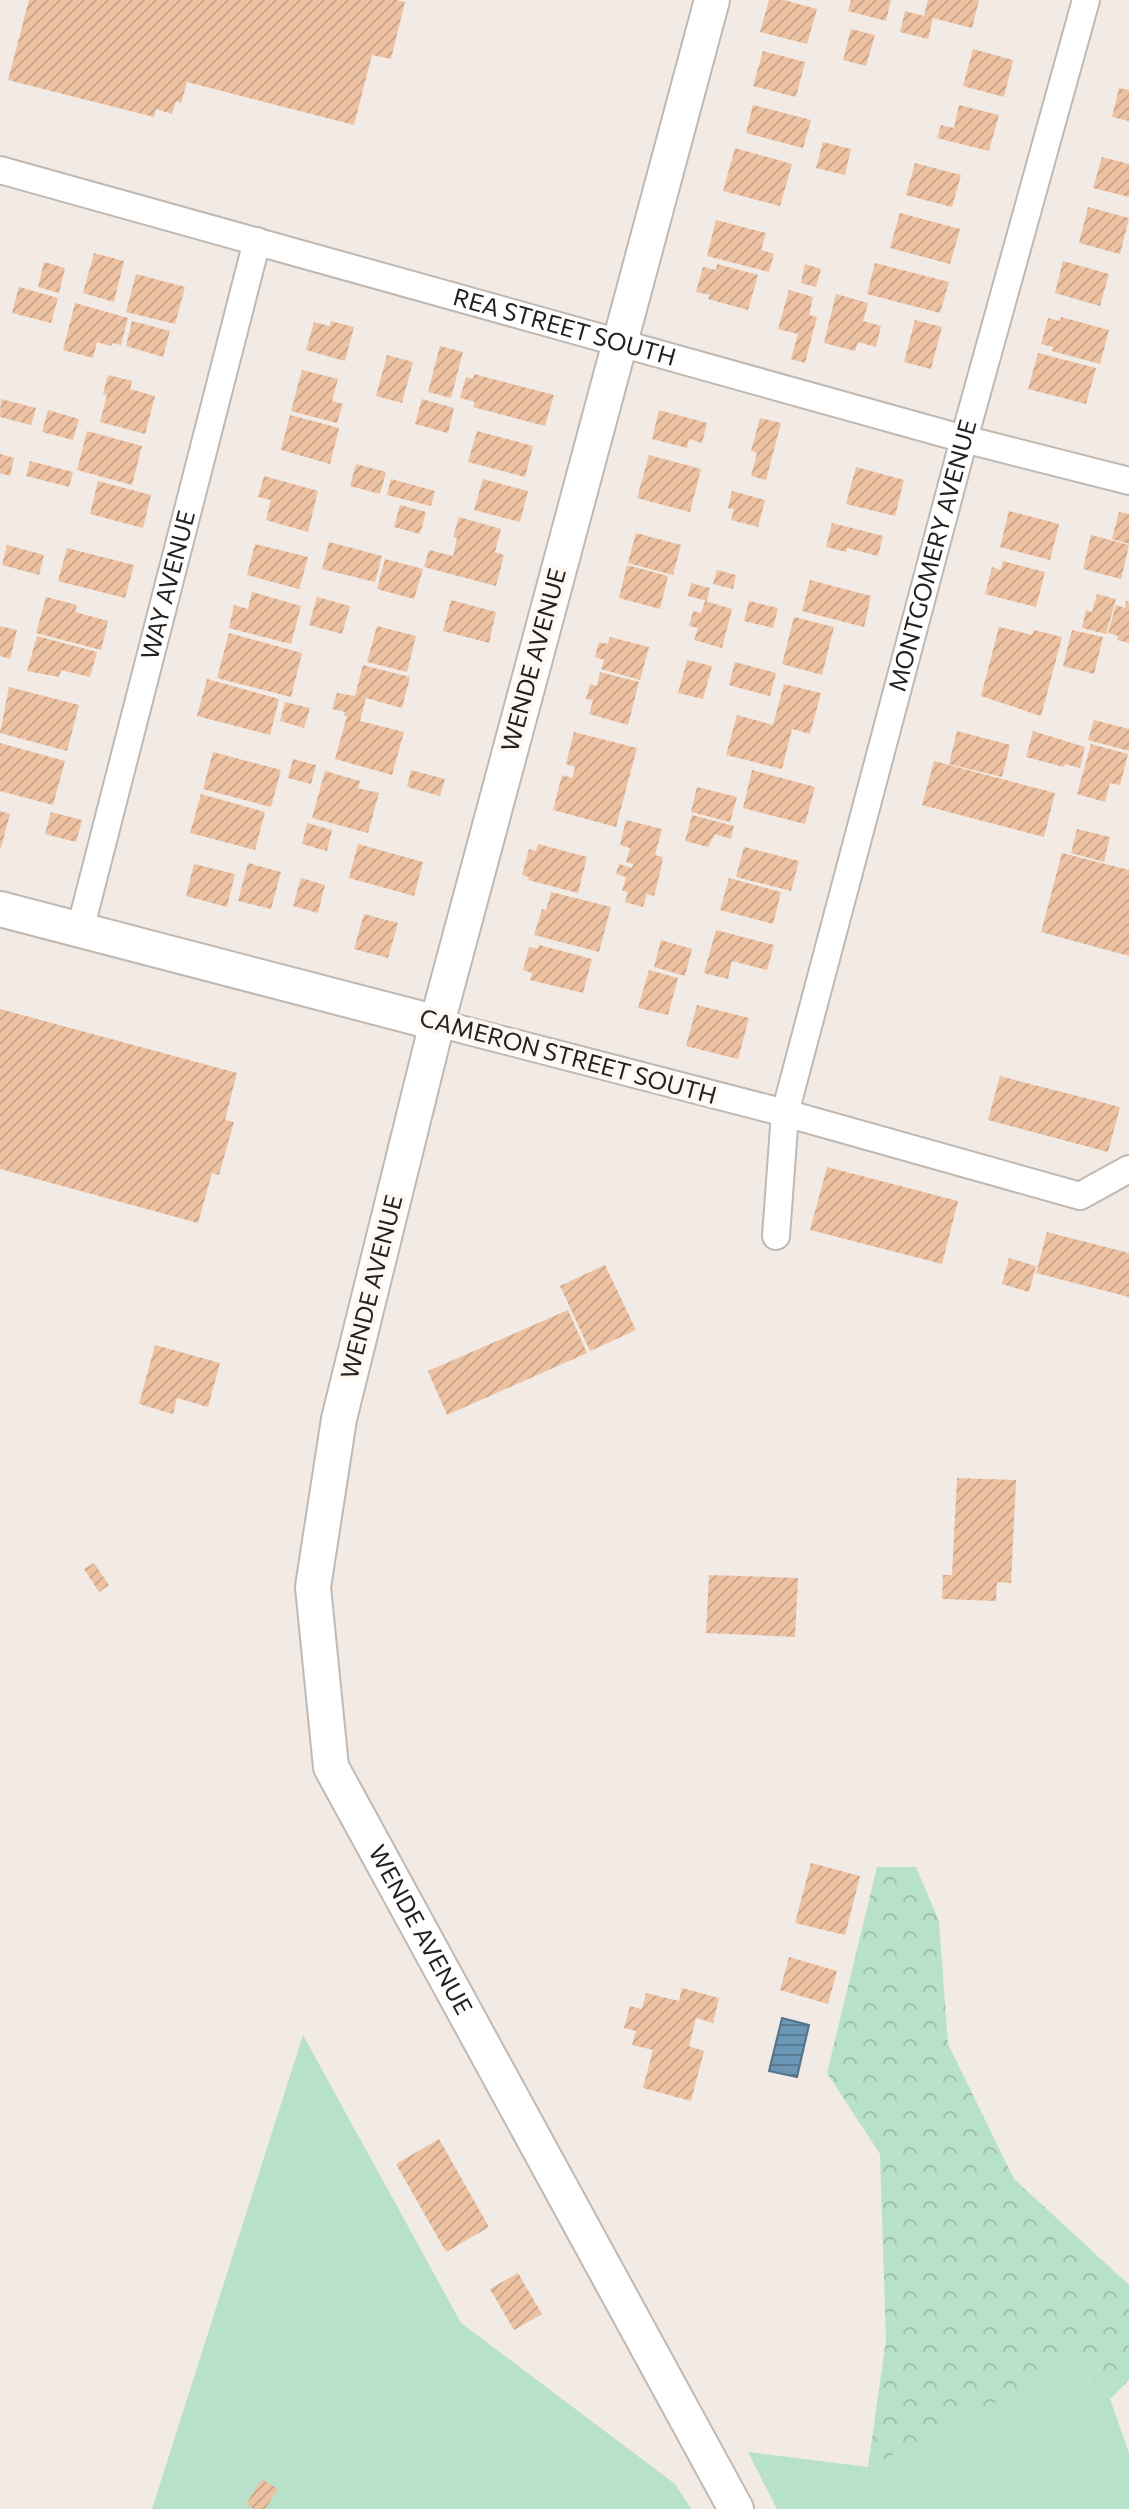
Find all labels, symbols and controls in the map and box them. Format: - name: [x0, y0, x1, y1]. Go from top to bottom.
- street label: REA STREET SOUTH: [450, 281, 679, 371]
- street label: MONTGOMERY AVENUE: [882, 416, 982, 694]
- street label: WAY AVENUE: [134, 507, 200, 662]
- street label: WENDE AVENUE: [494, 565, 571, 755]
- street label: CAMERON STREET SOUTH: [417, 1002, 720, 1109]
- street label: WENDE AVENUE: [334, 1192, 407, 1382]
- street label: WENDE AVENUE: [363, 1840, 479, 2019]

